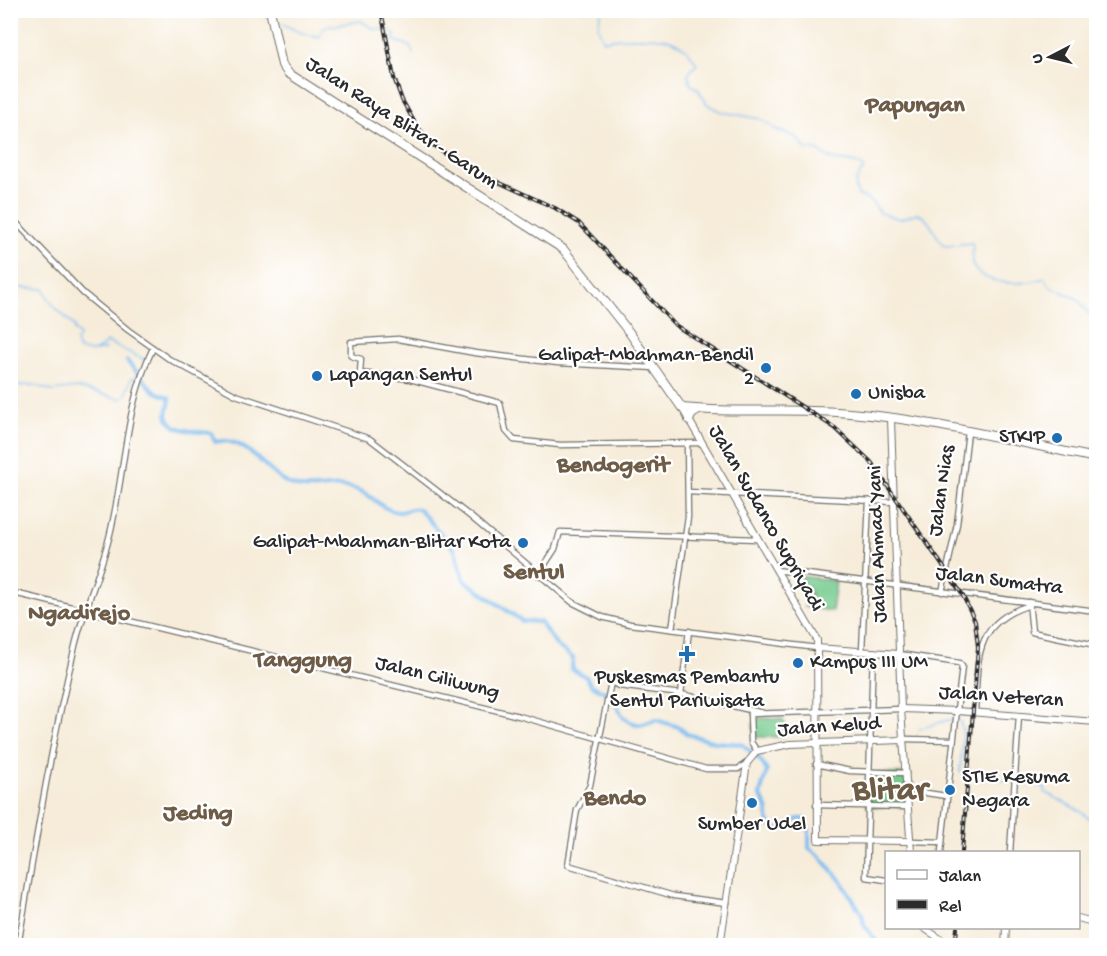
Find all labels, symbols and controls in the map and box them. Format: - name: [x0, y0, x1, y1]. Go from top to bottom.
- north arrow: [1020, 27, 1080, 87]
- street label: Jalan Raya Blitar - Garum: [300, 52, 502, 196]
- text: U: [1029, 52, 1049, 64]
- district label: Papungan: [863, 92, 965, 121]
- place label: Galipat-Mbahman-Bendil 2: [538, 344, 754, 393]
- marker: Galipat-Mbahman-Bendil 2: [759, 361, 773, 375]
- place label: Lapangan Sentul: [329, 364, 472, 389]
- marker: Lapangan Sentul: [310, 369, 324, 383]
- place label: Unisba: [868, 382, 926, 407]
- marker: Unisba: [849, 387, 863, 401]
- street label: Jalan Sudanco Supriyadi: [701, 421, 829, 617]
- place label: STKIP: [999, 426, 1045, 451]
- marker: STKIP: [1050, 431, 1064, 445]
- street label: Jalan Nias: [924, 443, 962, 538]
- district label: Bendogerit: [556, 452, 671, 481]
- street label: Jalan Ahmad Yani: [864, 465, 894, 623]
- place label: Galipat-Mbahman-Blitar Kota: [253, 531, 512, 556]
- marker: Galipat-Mbahman-Blitar Kota: [516, 536, 530, 550]
- district label: Sentul: [503, 559, 565, 588]
- street label: Jalan Sumatra: [934, 562, 1065, 602]
- district label: Ngadirejo: [28, 600, 131, 629]
- marker: Puskesmas Pembantu Sentul Pariwisata: [678, 645, 696, 663]
- district label: Tanggung: [252, 647, 352, 676]
- street label: Jalan Ciliwung: [372, 651, 502, 707]
- place label: Kampus III UM: [810, 651, 928, 676]
- marker: Kampus III UM: [791, 656, 805, 670]
- place label: Puskesmas Pembantu Sentul Pariwisata: [594, 666, 780, 715]
- street label: Jalan Veteran: [938, 681, 1064, 715]
- street label: Jalan Kelud: [777, 712, 883, 744]
- place label: STIE Kesuma Negara: [962, 766, 1071, 815]
- district label: Blitar: [852, 773, 931, 811]
- marker: STIE Kesuma Negara: [943, 783, 957, 797]
- district label: Bendo: [583, 785, 647, 814]
- marker: Sumber Udel: [745, 796, 759, 810]
- district label: Jeding: [162, 800, 233, 829]
- place label: Sumber Udel: [698, 813, 806, 838]
- legend: [885, 851, 1080, 929]
- text: Jalan: [939, 867, 981, 888]
- text: Rel: [939, 897, 962, 918]

